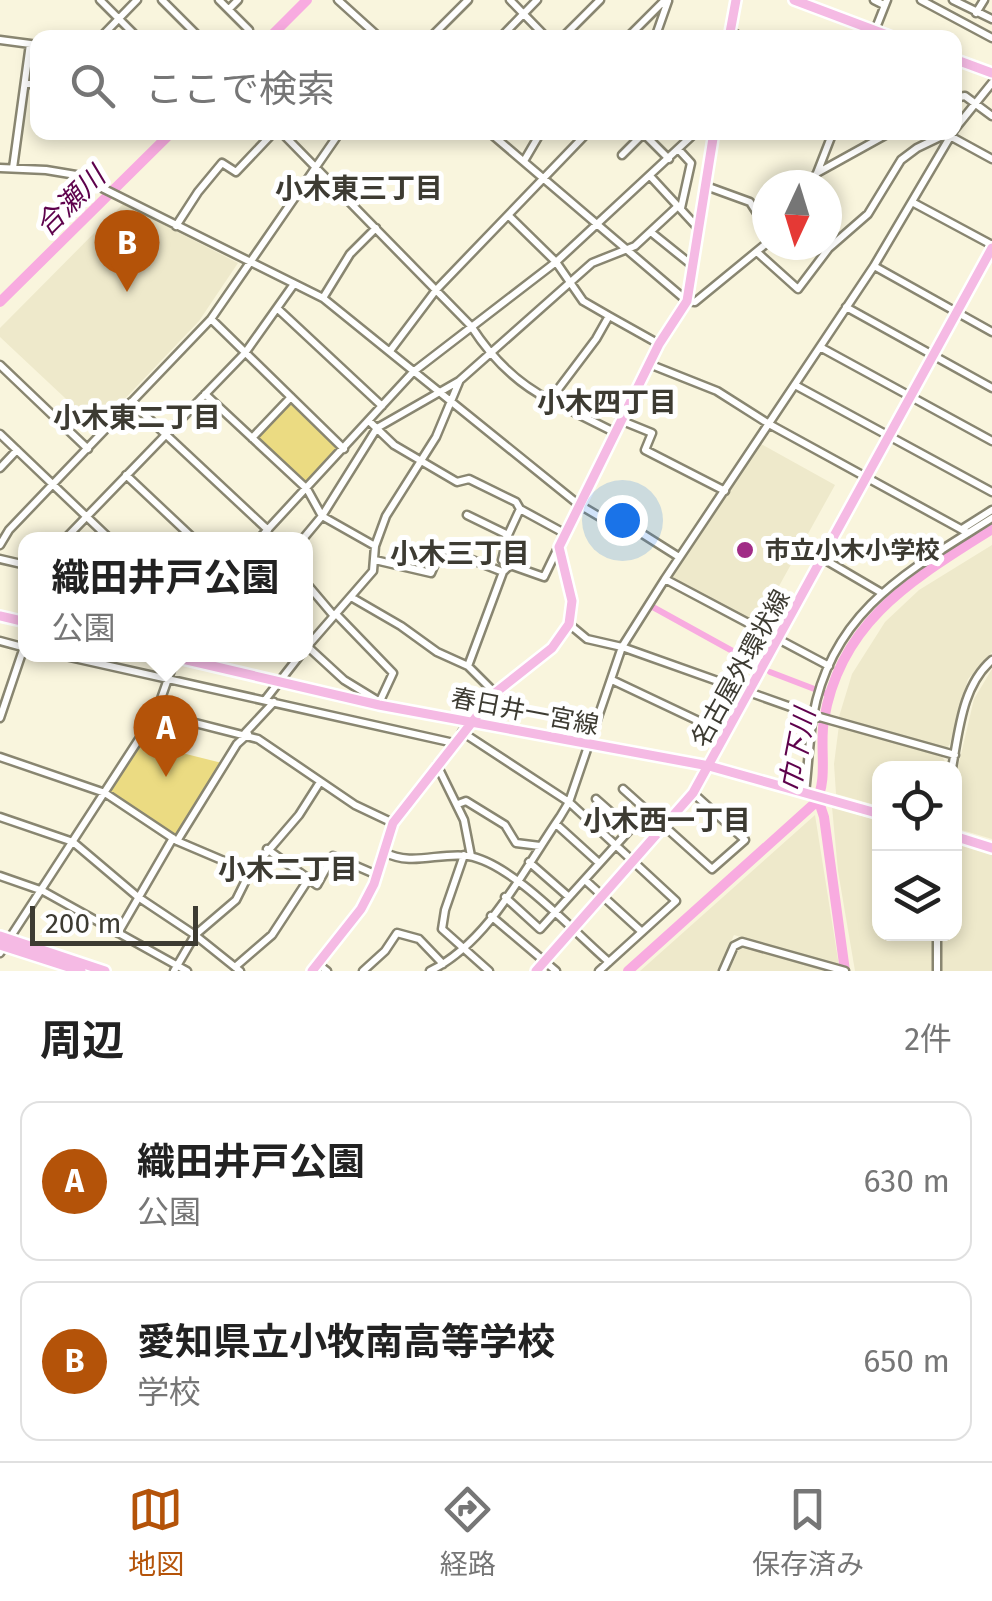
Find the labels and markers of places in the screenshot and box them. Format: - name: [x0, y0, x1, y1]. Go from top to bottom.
- pin: B: [94, 210, 160, 292]
- place label: 市立小木小学校: [765, 536, 940, 566]
- marker: 市立小木小学校: [734, 539, 756, 561]
- pin: A: [134, 694, 198, 777]

